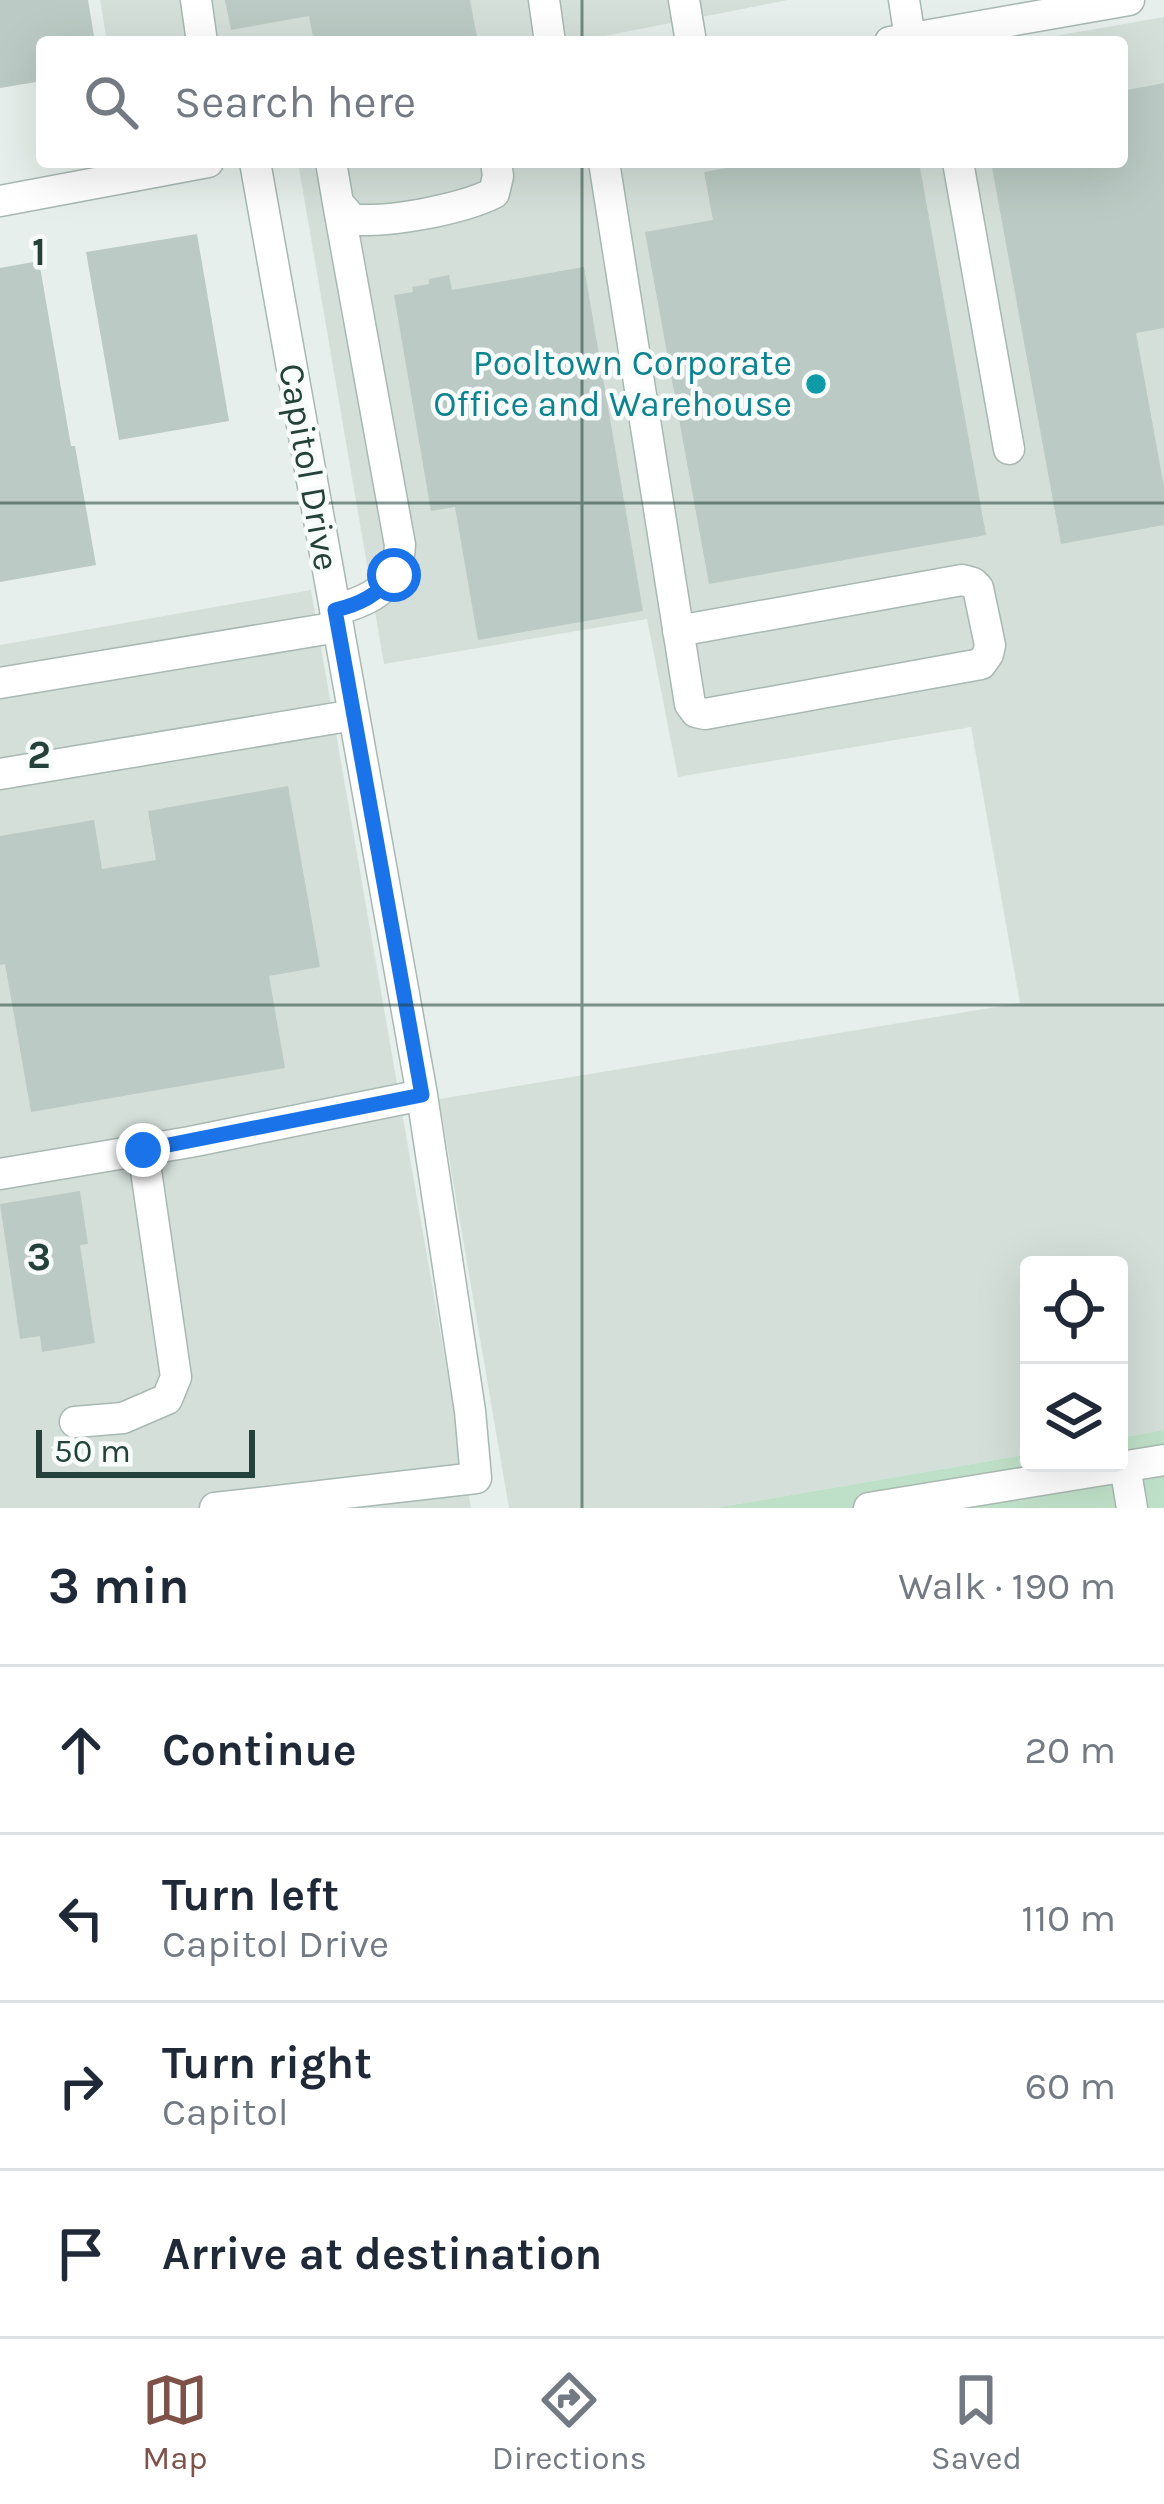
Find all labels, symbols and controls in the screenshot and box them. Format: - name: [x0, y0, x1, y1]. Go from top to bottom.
- search box: [36, 36, 1128, 168]
- icon: search: [78, 69, 144, 135]
- text: Search here: [174, 76, 416, 128]
- text: 1: [32, 229, 46, 275]
- place label: Pooltown Corporate Office and Warehouse: [433, 342, 792, 425]
- street label: Capitol Drive: [270, 360, 348, 574]
- marker: Pooltown Corporate Office and Warehouse: [803, 371, 829, 397]
- route start: [367, 548, 421, 602]
- text: 2: [27, 732, 51, 778]
- route end: [116, 1123, 170, 1177]
- text: 3: [27, 1234, 51, 1280]
- map controls: [1020, 1256, 1128, 1472]
- button: locate: [1020, 1256, 1128, 1364]
- button: layers: [1020, 1364, 1128, 1472]
- scale bar: [36, 1424, 255, 1477]
- text: 50 m: [54, 1432, 131, 1470]
- text: 3 min: [48, 1556, 190, 1616]
- text: Walk · 190 m: [898, 1563, 1116, 1609]
- icon: ahead: [48, 1717, 114, 1783]
- text: Continue: [162, 1724, 357, 1776]
- text: 20 m: [1025, 1727, 1116, 1773]
- text: Turn left: [162, 1869, 339, 1921]
- icon: left: [48, 1885, 114, 1951]
- text: 110 m: [1021, 1895, 1116, 1941]
- text: Capitol Drive: [162, 1921, 389, 1967]
- text: Turn right: [162, 2037, 372, 2089]
- icon: right: [48, 2053, 114, 2119]
- text: 60 m: [1025, 2063, 1116, 2109]
- text: Capitol: [162, 2089, 289, 2135]
- icon: arrive: [48, 2221, 114, 2287]
- text: Arrive at destination: [162, 2228, 602, 2280]
- tab: Map: [142, 2367, 208, 2477]
- tab: Directions: [492, 2367, 647, 2477]
- tab: Saved: [931, 2367, 1022, 2477]

